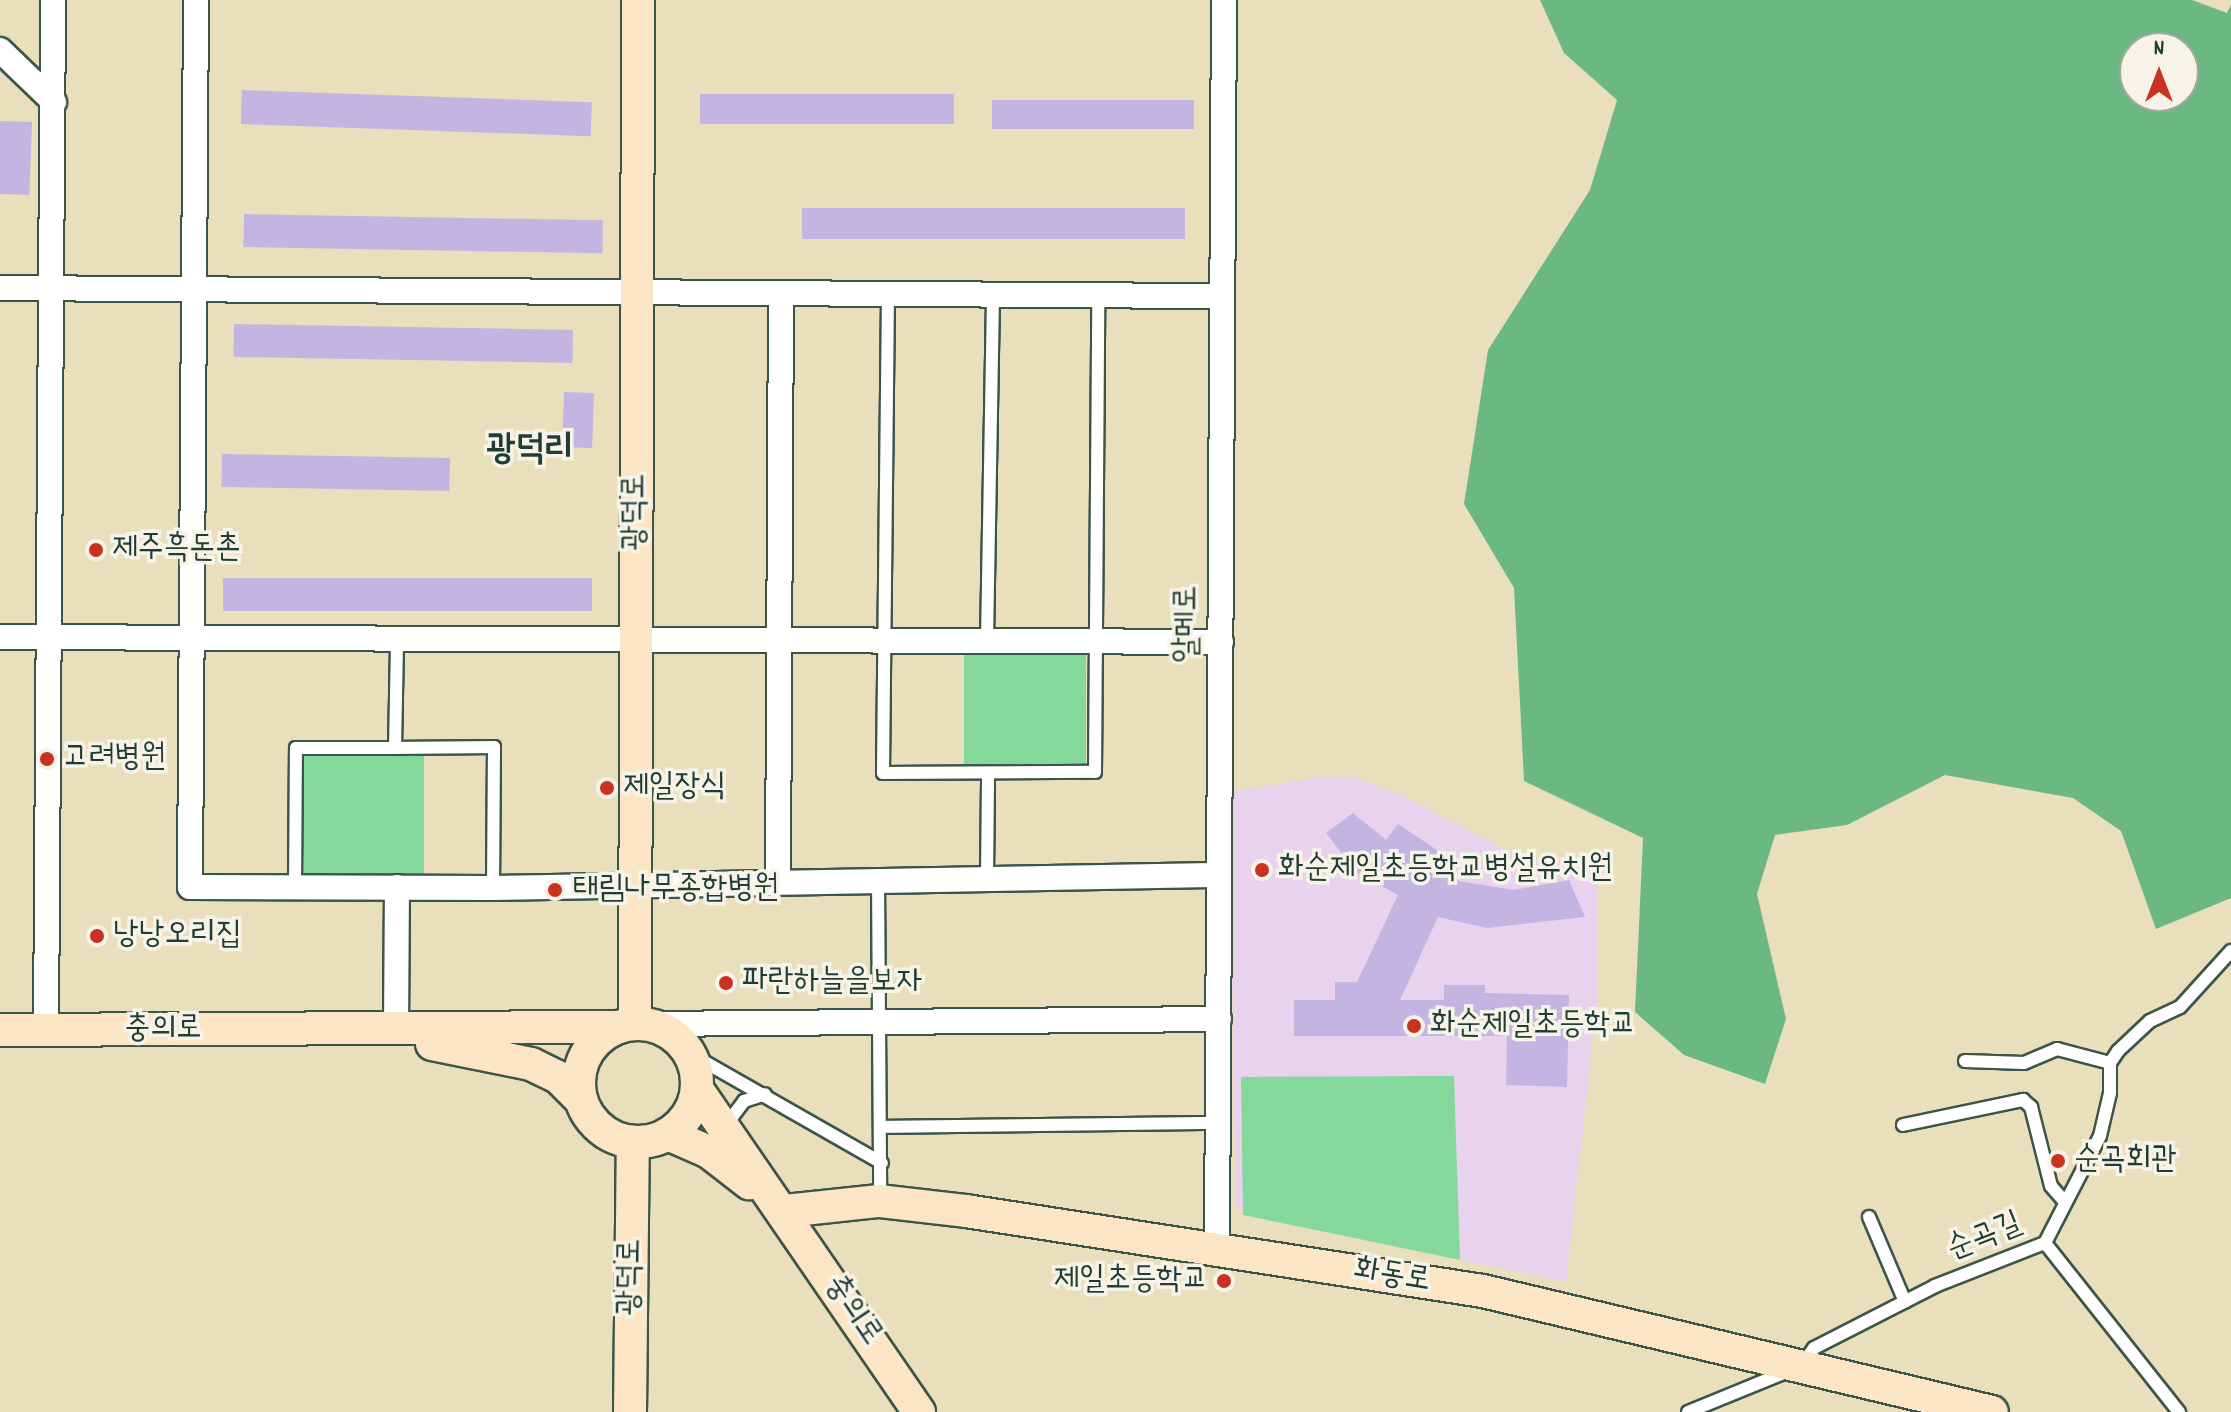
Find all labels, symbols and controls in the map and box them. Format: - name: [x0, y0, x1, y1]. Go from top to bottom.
- north arrow: [2119, 32, 2199, 112]
- text: N: [2154, 34, 2164, 65]
- district label: 광덕리: [487, 430, 573, 474]
- street label: 광덕로: [618, 473, 656, 551]
- place label: 제주흑돈촌: [112, 531, 241, 569]
- marker: 제주흑돈촌: [87, 541, 105, 559]
- street label: 알메로: [1170, 585, 1208, 663]
- place label: 고려병원: [63, 740, 166, 778]
- marker: 고려병원: [38, 750, 56, 768]
- place label: 제일장식: [623, 769, 726, 807]
- marker: 제일장식: [598, 779, 616, 797]
- place label: 화순제일초등학교병설유치원: [1278, 851, 1613, 889]
- marker: 화순제일초등학교병설유치원: [1253, 861, 1271, 879]
- place label: 태림나무종합병원: [573, 871, 779, 909]
- marker: 태림나무종합병원: [544, 879, 566, 901]
- place label: 낭낭오리집: [113, 917, 242, 955]
- marker: 낭낭오리집: [88, 927, 106, 945]
- place label: 파란하늘을보자: [742, 964, 922, 1002]
- marker: 파란하늘을보자: [717, 974, 735, 992]
- place label: 화순제일초등학교: [1430, 1007, 1636, 1045]
- street label: 충의로: [124, 1011, 202, 1049]
- marker: 화순제일초등학교: [1405, 1017, 1423, 1035]
- place label: 순곡회관: [2074, 1142, 2177, 1180]
- marker: 순곡회관: [2049, 1152, 2067, 1170]
- street label: 순곡길: [1942, 1206, 2028, 1270]
- street label: 광덕로: [612, 1238, 652, 1316]
- street label: 화동로: [1351, 1252, 1433, 1302]
- place label: 제일초등학교: [1054, 1262, 1208, 1300]
- street label: 충의로: [814, 1268, 890, 1354]
- marker: 제일초등학교: [1215, 1272, 1233, 1290]

